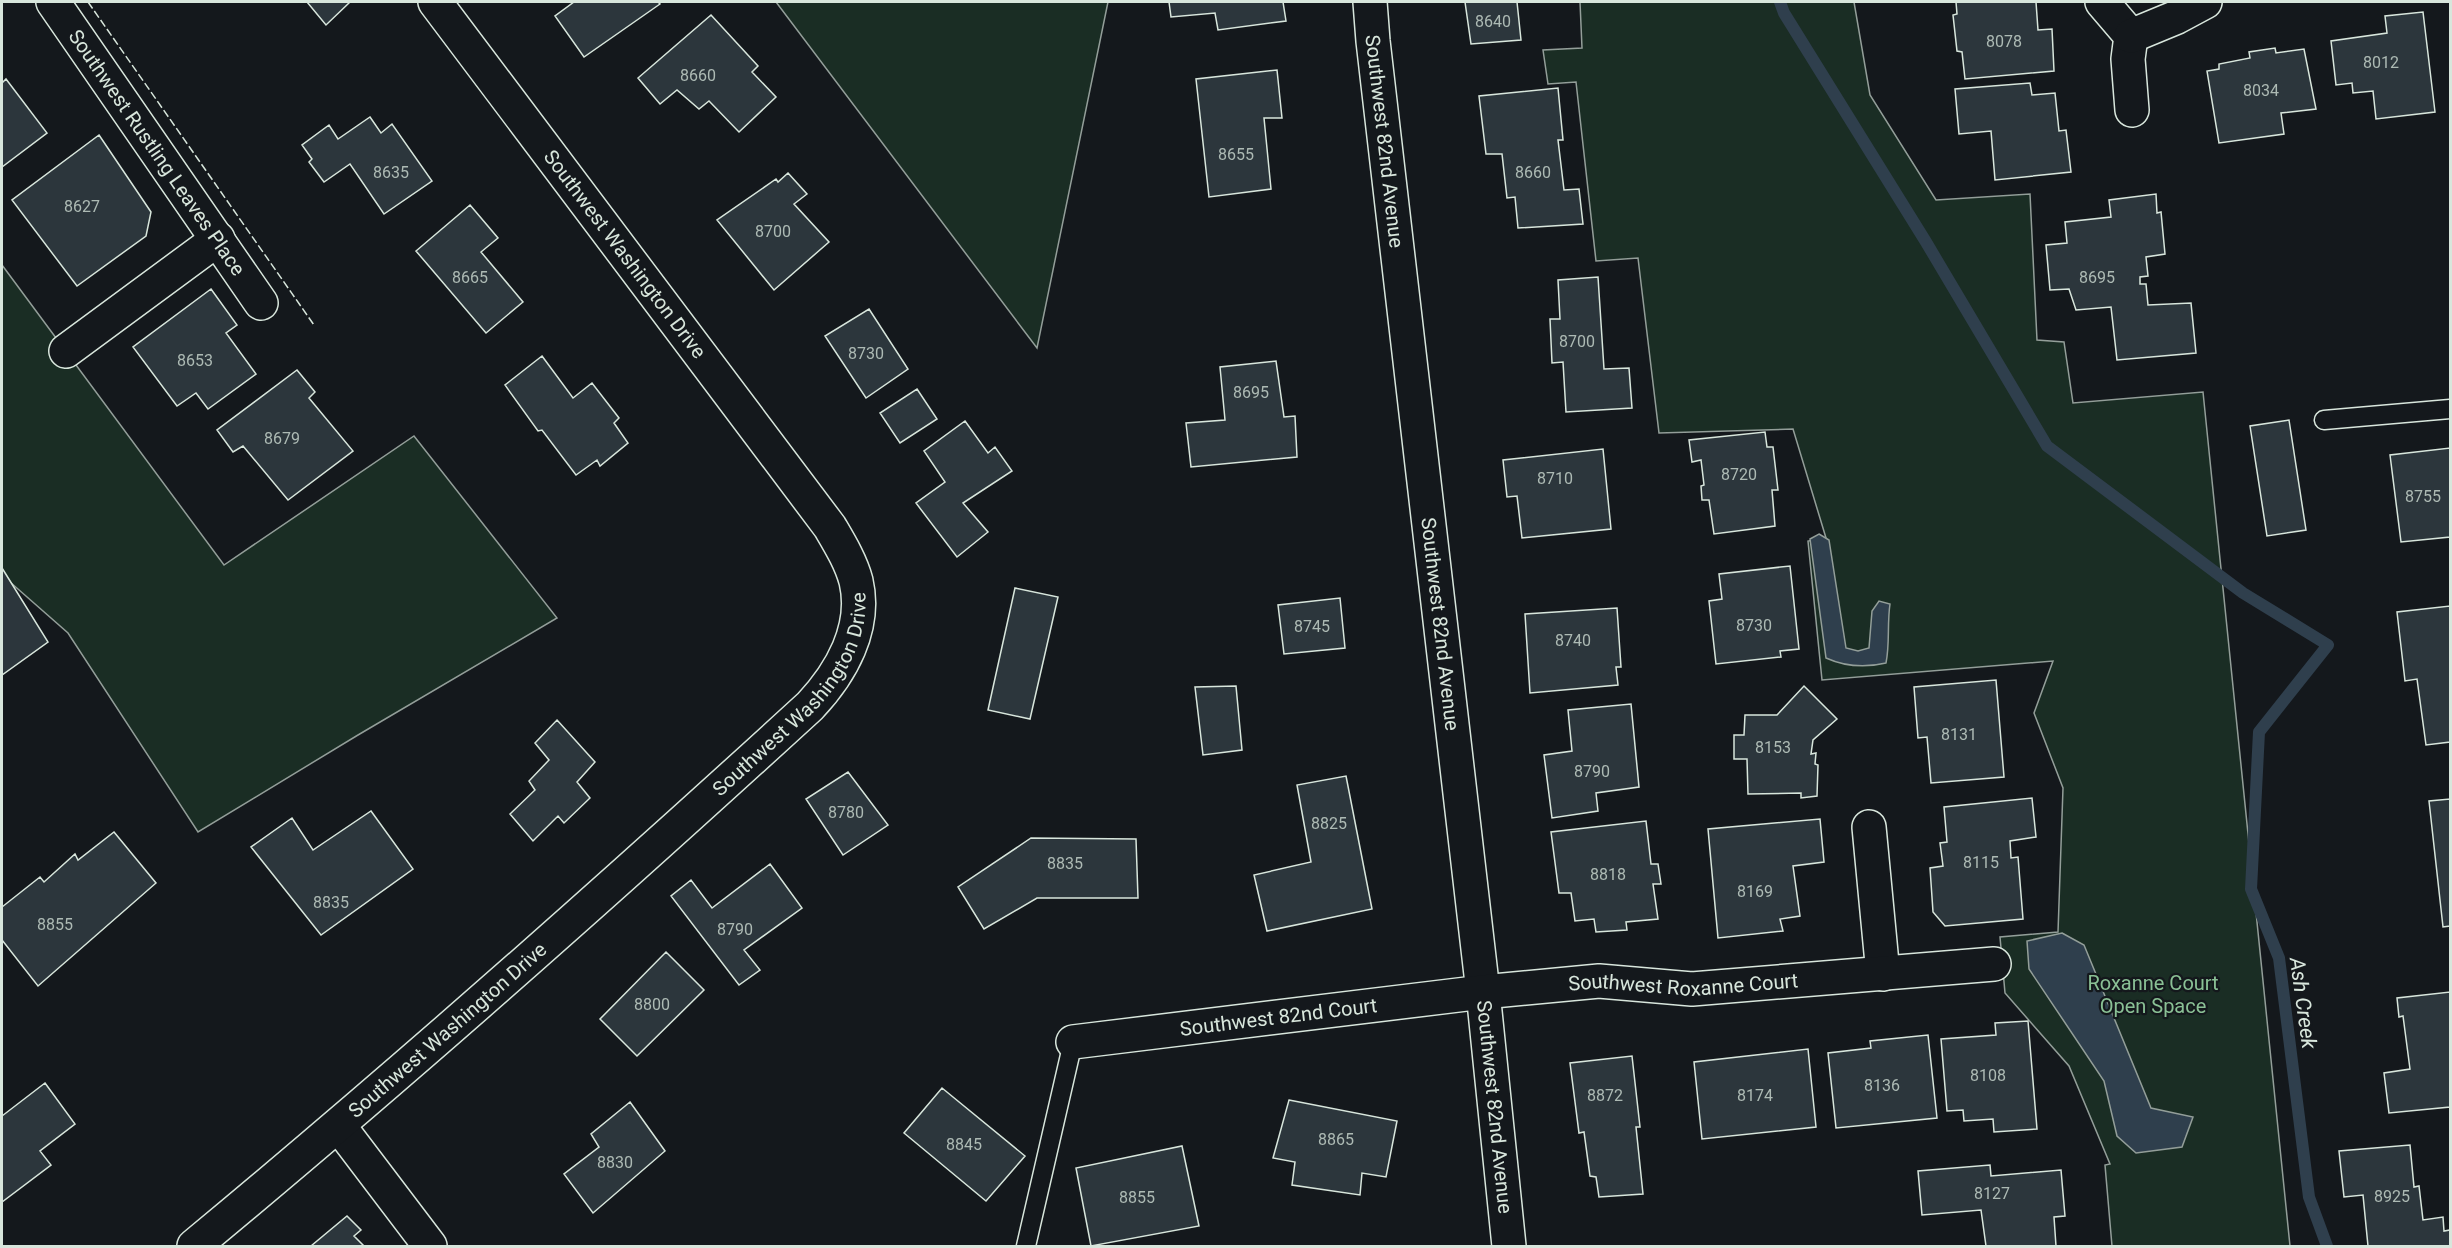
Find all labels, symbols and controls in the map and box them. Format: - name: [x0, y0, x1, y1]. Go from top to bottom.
- house number: 8640: [1475, 12, 1511, 31]
- street label: Southwest Rustling Leaves Place: [64, 25, 250, 280]
- house number: 8078: [1986, 32, 2022, 51]
- street label: Southwest 82nd Avenue: [1361, 34, 1409, 249]
- house number: 8012: [2363, 53, 2399, 72]
- house number: 8660: [680, 66, 716, 85]
- house number: 8034: [2243, 81, 2279, 100]
- street label: Southwest Washington Drive: [539, 145, 711, 363]
- house number: 8655: [1218, 145, 1254, 164]
- house number: 8635: [373, 163, 409, 182]
- house number: 8660: [1515, 163, 1551, 182]
- house number: 8627: [64, 197, 100, 216]
- house number: 8700: [755, 222, 791, 241]
- house number: 8665: [452, 268, 488, 287]
- house number: 8695: [2079, 268, 2115, 287]
- house number: 8700: [1559, 332, 1595, 351]
- house number: 8730: [848, 344, 884, 363]
- house number: 8653: [177, 351, 213, 370]
- house number: 8695: [1233, 383, 1269, 402]
- house number: 8679: [264, 429, 300, 448]
- house number: 8720: [1721, 465, 1757, 484]
- house number: 8710: [1537, 469, 1573, 488]
- house number: 8755: [2405, 487, 2441, 506]
- street label: Southwest 82nd Avenue: [1416, 516, 1465, 732]
- street label: Southwest Washington Drive: [707, 592, 871, 801]
- house number: 8730: [1736, 616, 1772, 635]
- house number: 8745: [1294, 617, 1330, 636]
- house number: 8740: [1555, 631, 1591, 650]
- house number: 8131: [1941, 725, 1977, 744]
- house number: 8153: [1755, 738, 1791, 757]
- house number: 8790: [1574, 762, 1610, 781]
- house number: 8780: [828, 803, 864, 822]
- house number: 8825: [1311, 814, 1347, 833]
- house number: 8115: [1963, 853, 1999, 872]
- house number: 8835: [1047, 854, 1083, 873]
- house number: 8818: [1590, 865, 1626, 884]
- house number: 8169: [1737, 882, 1773, 901]
- house number: 8835: [313, 893, 349, 912]
- house number: 8855: [37, 915, 73, 934]
- house number: 8790: [717, 920, 753, 939]
- street label: Southwest Washington Drive: [343, 937, 551, 1123]
- water label: Ash Creek: [2285, 955, 2321, 1051]
- street label: Southwest Roxanne Court: [1567, 968, 1799, 1001]
- park label: Roxanne Court Open Space: [2087, 971, 2219, 1018]
- street label: Southwest 82nd Court: [1179, 993, 1378, 1041]
- house number: 8800: [634, 995, 670, 1014]
- street label: Southwest 82nd Avenue: [1472, 999, 1518, 1215]
- house number: 8108: [1970, 1066, 2006, 1085]
- house number: 8136: [1864, 1076, 1900, 1095]
- house number: 8872: [1587, 1086, 1623, 1105]
- house number: 8174: [1737, 1086, 1773, 1105]
- house number: 8865: [1318, 1130, 1354, 1149]
- house number: 8845: [946, 1135, 982, 1154]
- house number: 8830: [597, 1153, 633, 1172]
- house number: 8127: [1974, 1184, 2010, 1203]
- house number: 8925: [2374, 1187, 2410, 1206]
- house number: 8855: [1119, 1188, 1155, 1207]

